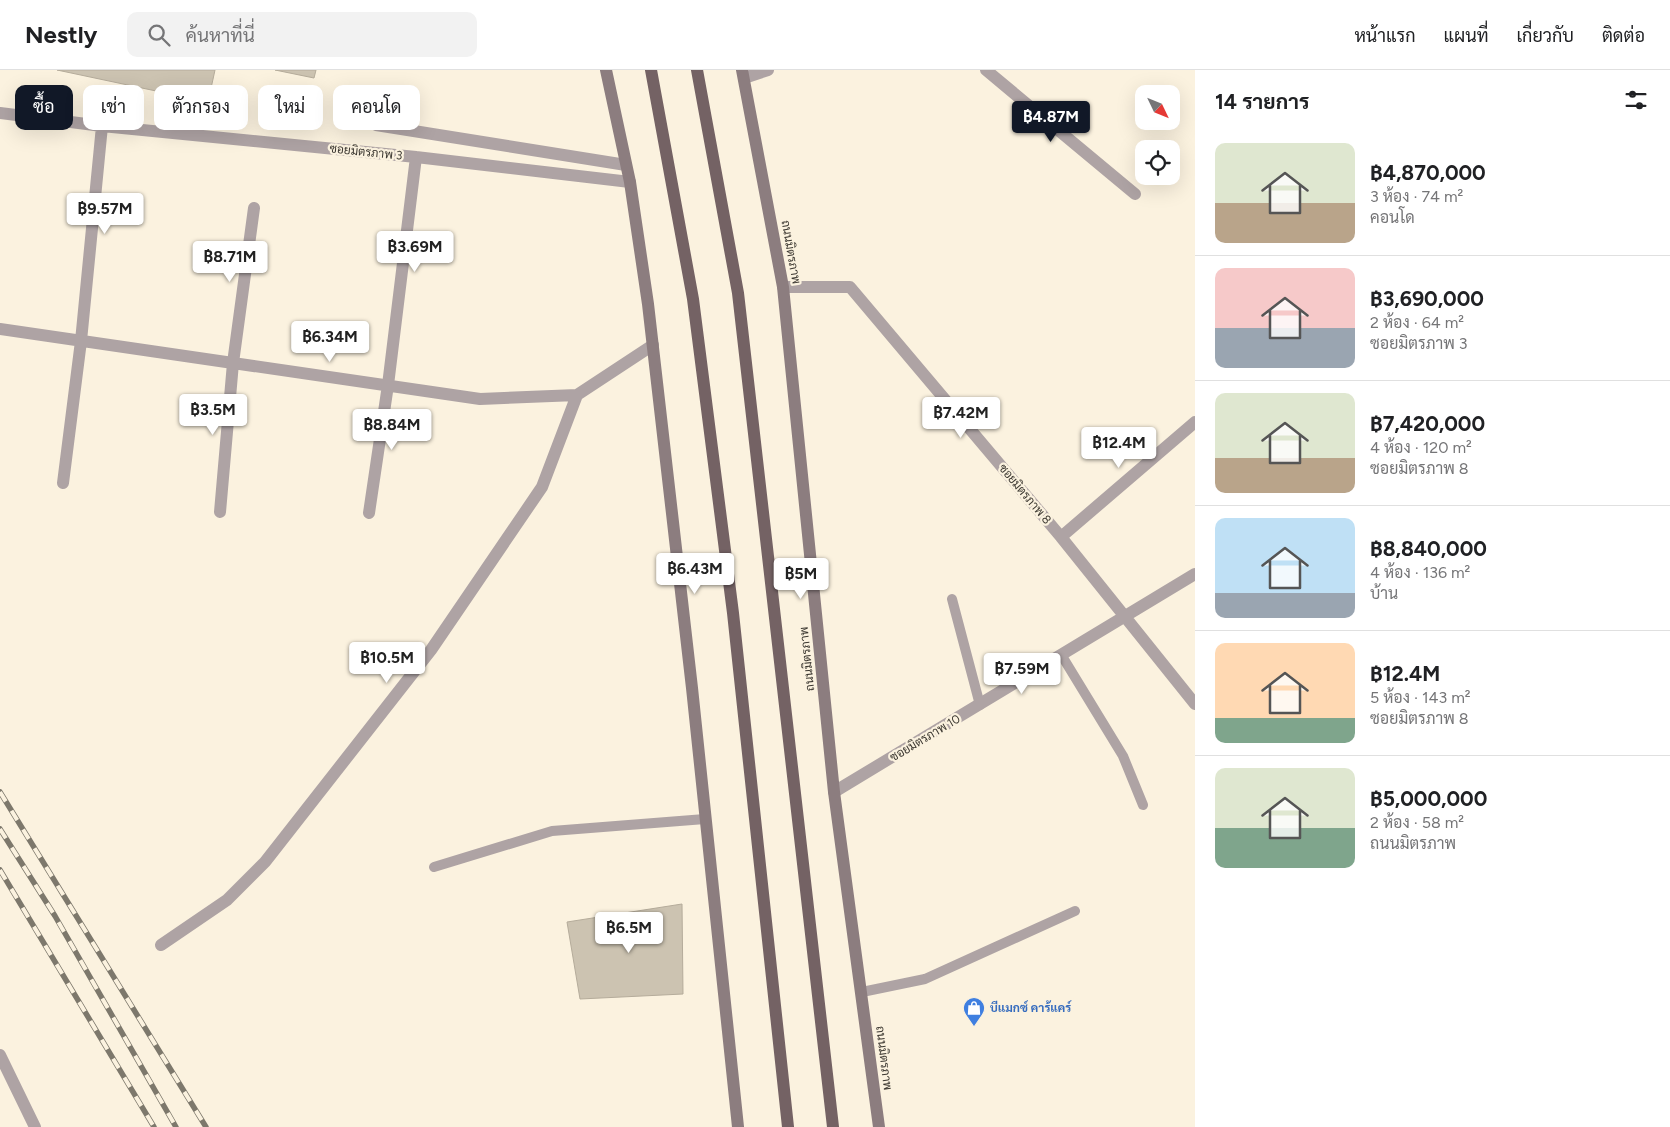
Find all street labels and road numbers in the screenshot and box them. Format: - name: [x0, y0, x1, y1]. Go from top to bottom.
- street label: ซอยมิตรภาพ 3: [329, 141, 403, 163]
- street label: ถนนมิตรภาพ: [778, 219, 804, 285]
- street label: ซอยมิตรภาพ 8: [996, 461, 1054, 527]
- street label: ถนนมิตรภาพ: [797, 626, 817, 692]
- street label: ซอยมิตรภาพ 10: [887, 711, 963, 764]
- street label: ถนนมิตรภาพ: [873, 1025, 895, 1091]

